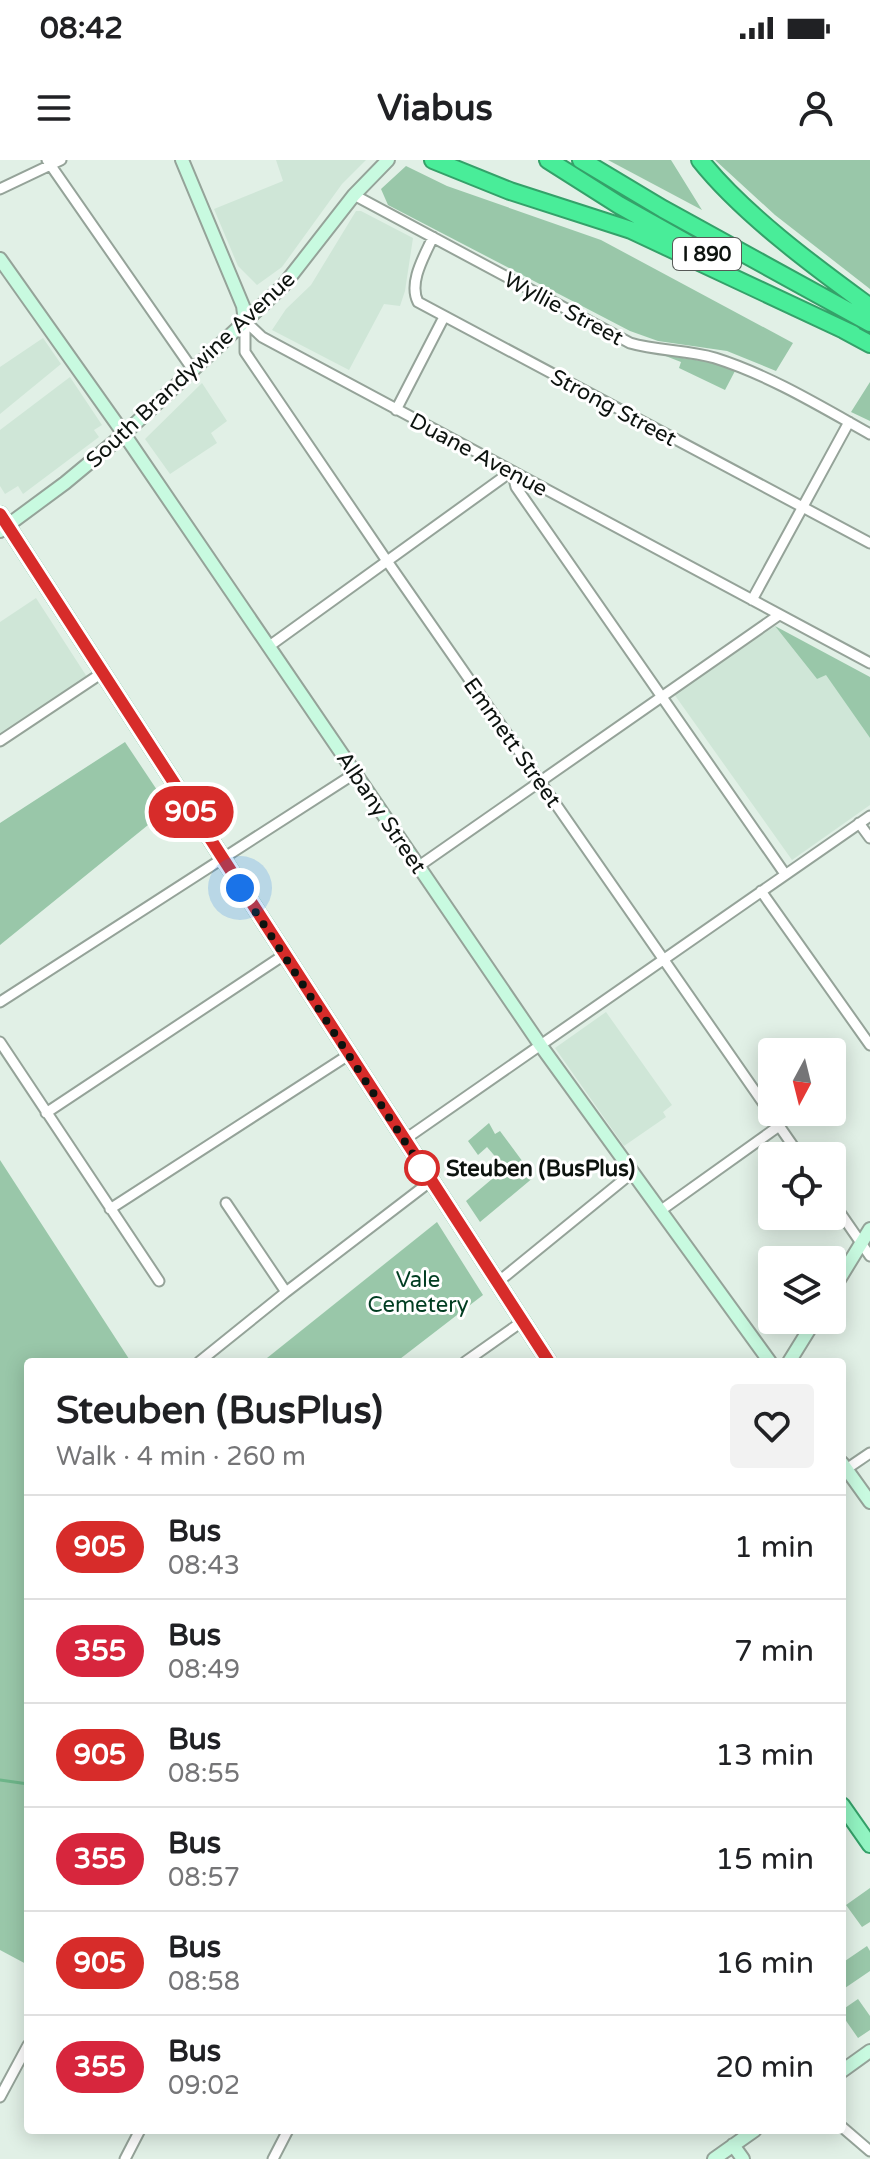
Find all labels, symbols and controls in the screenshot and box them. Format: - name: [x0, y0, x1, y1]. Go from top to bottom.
- text: 08:42: [40, 10, 123, 47]
- icon: menu: [32, 86, 76, 130]
- icon: person: [794, 86, 838, 130]
- text: Viabus: [377, 87, 493, 130]
- road number: I 890: [673, 238, 741, 270]
- street label: South Brandywine Avenue: [81, 266, 300, 473]
- street label: Wyllie Street: [499, 267, 628, 351]
- street label: Strong Street: [546, 364, 681, 452]
- street label: Duane Avenue: [405, 408, 552, 502]
- street label: Emmett Street: [458, 673, 566, 812]
- street label: Albany Street: [331, 747, 432, 879]
- line badge: 905: [145, 786, 237, 838]
- text: 905: [165, 795, 217, 829]
- your location: [220, 868, 260, 908]
- north arrow: [758, 1038, 846, 1126]
- map controls: [758, 1038, 846, 1334]
- button: locate: [758, 1142, 846, 1230]
- marker: Steuben (BusPlus): [405, 1151, 439, 1185]
- place label: Steuben (BusPlus): [446, 1156, 635, 1182]
- button: layers: [758, 1246, 846, 1334]
- park label: Vale Cemetery: [368, 1267, 469, 1318]
- button: heart: [730, 1384, 814, 1468]
- text: Steuben (BusPlus): [56, 1388, 383, 1434]
- text: Walk · 4 min · 260 m: [56, 1441, 306, 1472]
- text: Bus: [168, 1513, 221, 1550]
- text: 1 min: [734, 1529, 814, 1566]
- text: 905: [74, 1530, 126, 1564]
- text: 08:43: [168, 1550, 240, 1581]
- text: Bus: [168, 1617, 221, 1654]
- text: 7 min: [734, 1633, 814, 1670]
- text: 355: [74, 1634, 126, 1668]
- text: 08:49: [168, 1654, 240, 1685]
- text: Bus: [168, 1721, 221, 1758]
- text: 13 min: [715, 1737, 814, 1774]
- text: 905: [74, 1738, 126, 1772]
- text: 08:55: [168, 1758, 240, 1789]
- text: Bus: [168, 1825, 221, 1862]
- text: 15 min: [715, 1841, 814, 1878]
- text: 355: [74, 1842, 126, 1876]
- text: 08:57: [168, 1862, 240, 1893]
- text: Bus: [168, 1929, 221, 1966]
- text: 16 min: [715, 1945, 814, 1982]
- text: 905: [74, 1946, 126, 1980]
- text: 08:58: [168, 1966, 240, 1997]
- text: Bus: [168, 2033, 221, 2070]
- text: 20 min: [715, 2049, 814, 2086]
- text: 355: [74, 2050, 126, 2084]
- text: 09:02: [168, 2070, 240, 2101]

